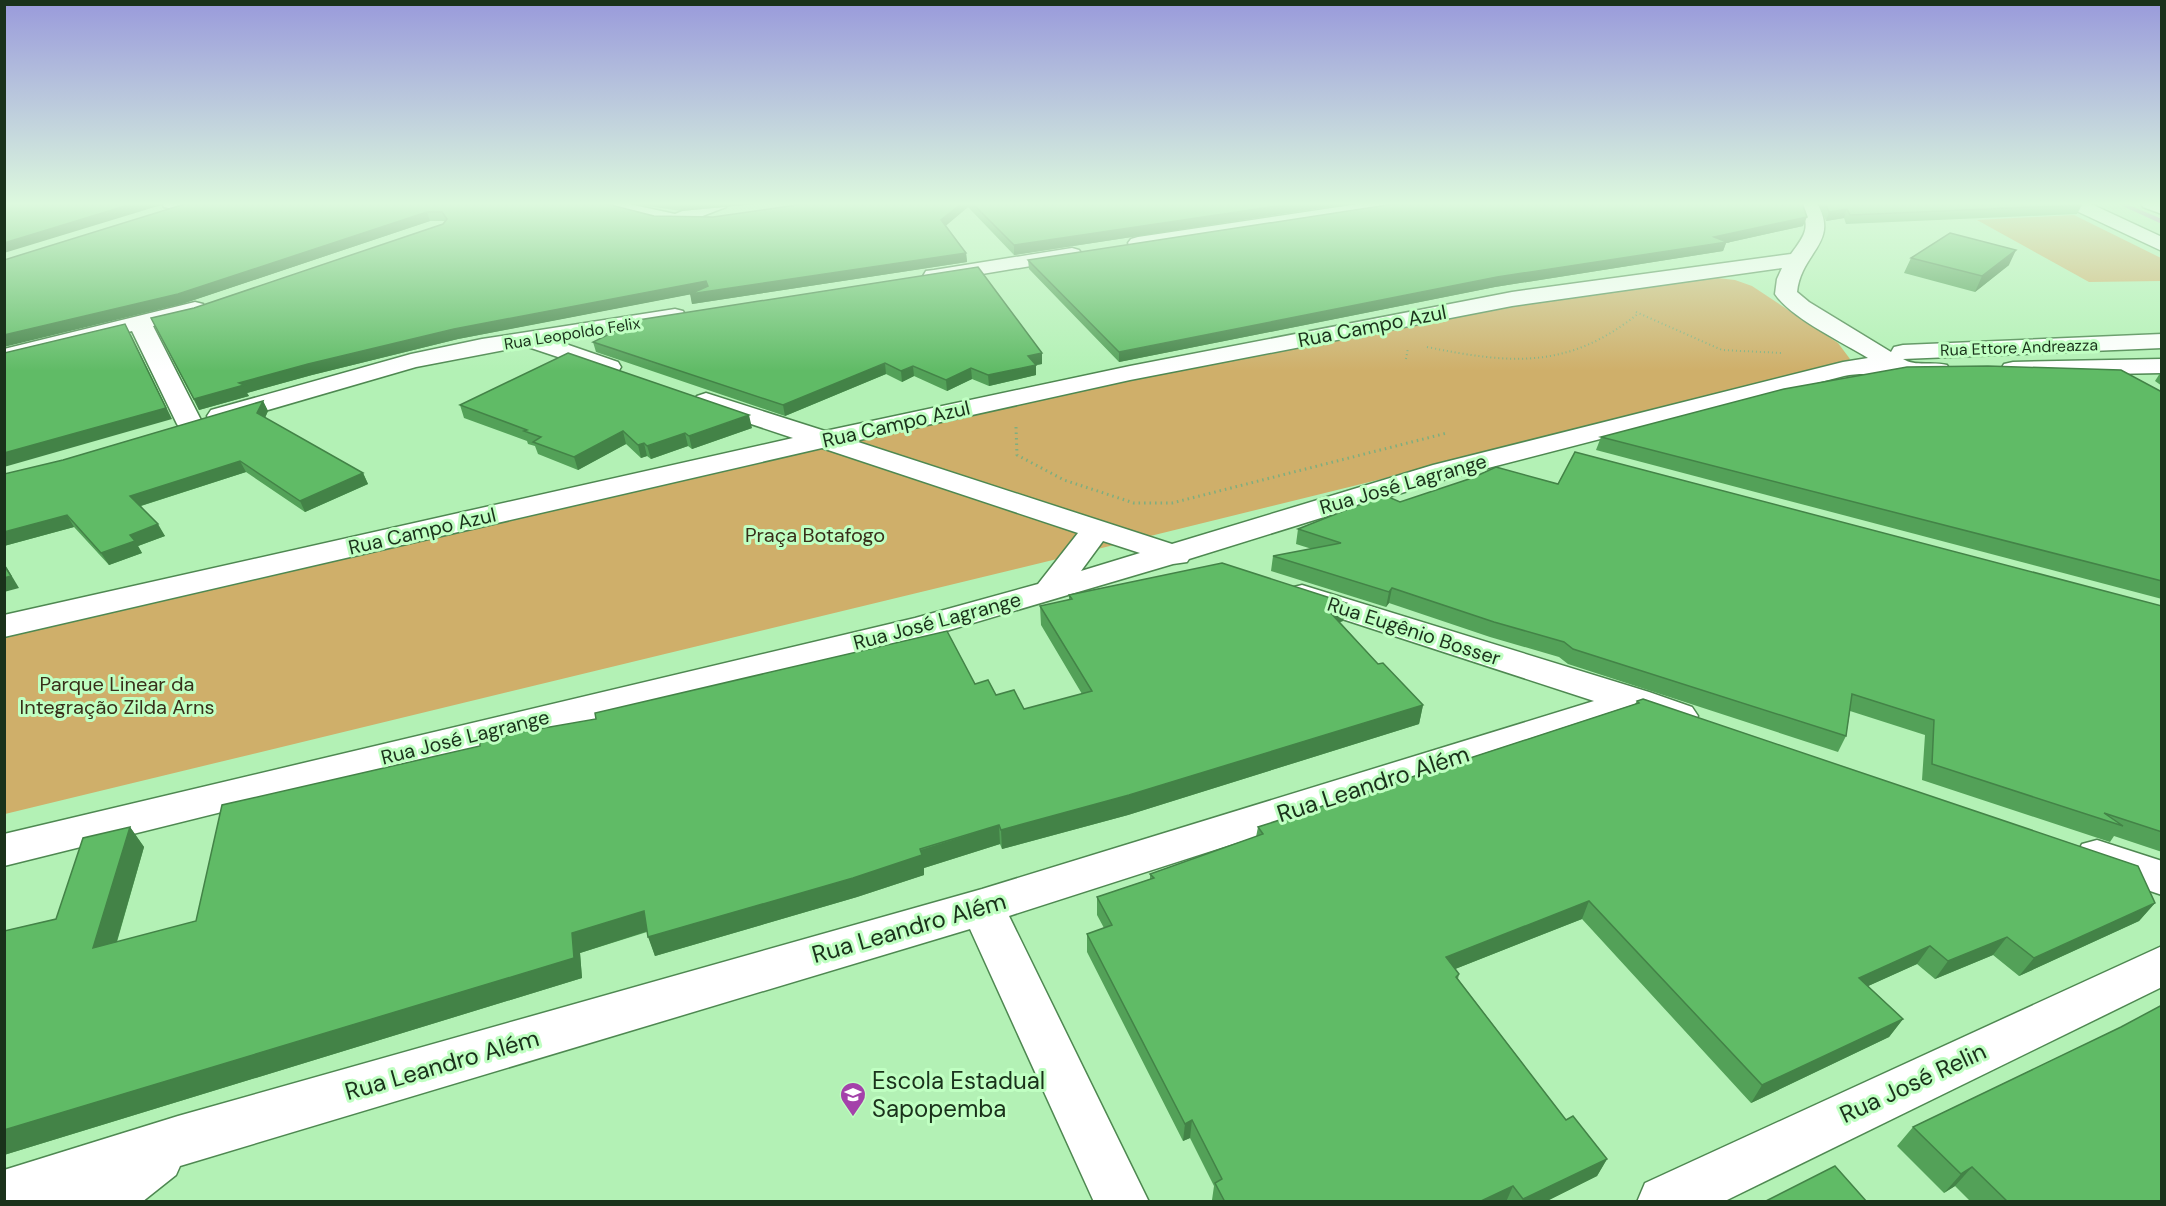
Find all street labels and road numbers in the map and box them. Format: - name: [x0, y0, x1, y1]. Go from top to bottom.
- street label: Rua Campo Azul: [1296, 299, 1448, 353]
- street label: Rua Leopoldo Felix: [502, 312, 642, 355]
- street label: Rua Ettore Andreazza: [1940, 334, 2098, 361]
- street label: Rua Campo Azul: [820, 394, 972, 454]
- street label: Rua José Lagrange: [1316, 448, 1490, 520]
- street label: Rua Campo Azul: [346, 501, 498, 561]
- street label: Rua José Lagrange: [850, 586, 1024, 656]
- street label: Rua Eugênio Bosser: [1324, 591, 1504, 671]
- street label: Rua José Lagrange: [378, 704, 552, 770]
- street label: Rua Leandro Além: [1273, 738, 1473, 829]
- street label: Rua Leandro Além: [808, 885, 1009, 970]
- street label: Rua Leandro Além: [341, 1022, 542, 1107]
- street label: Rua José Relin: [1835, 1035, 1991, 1130]

